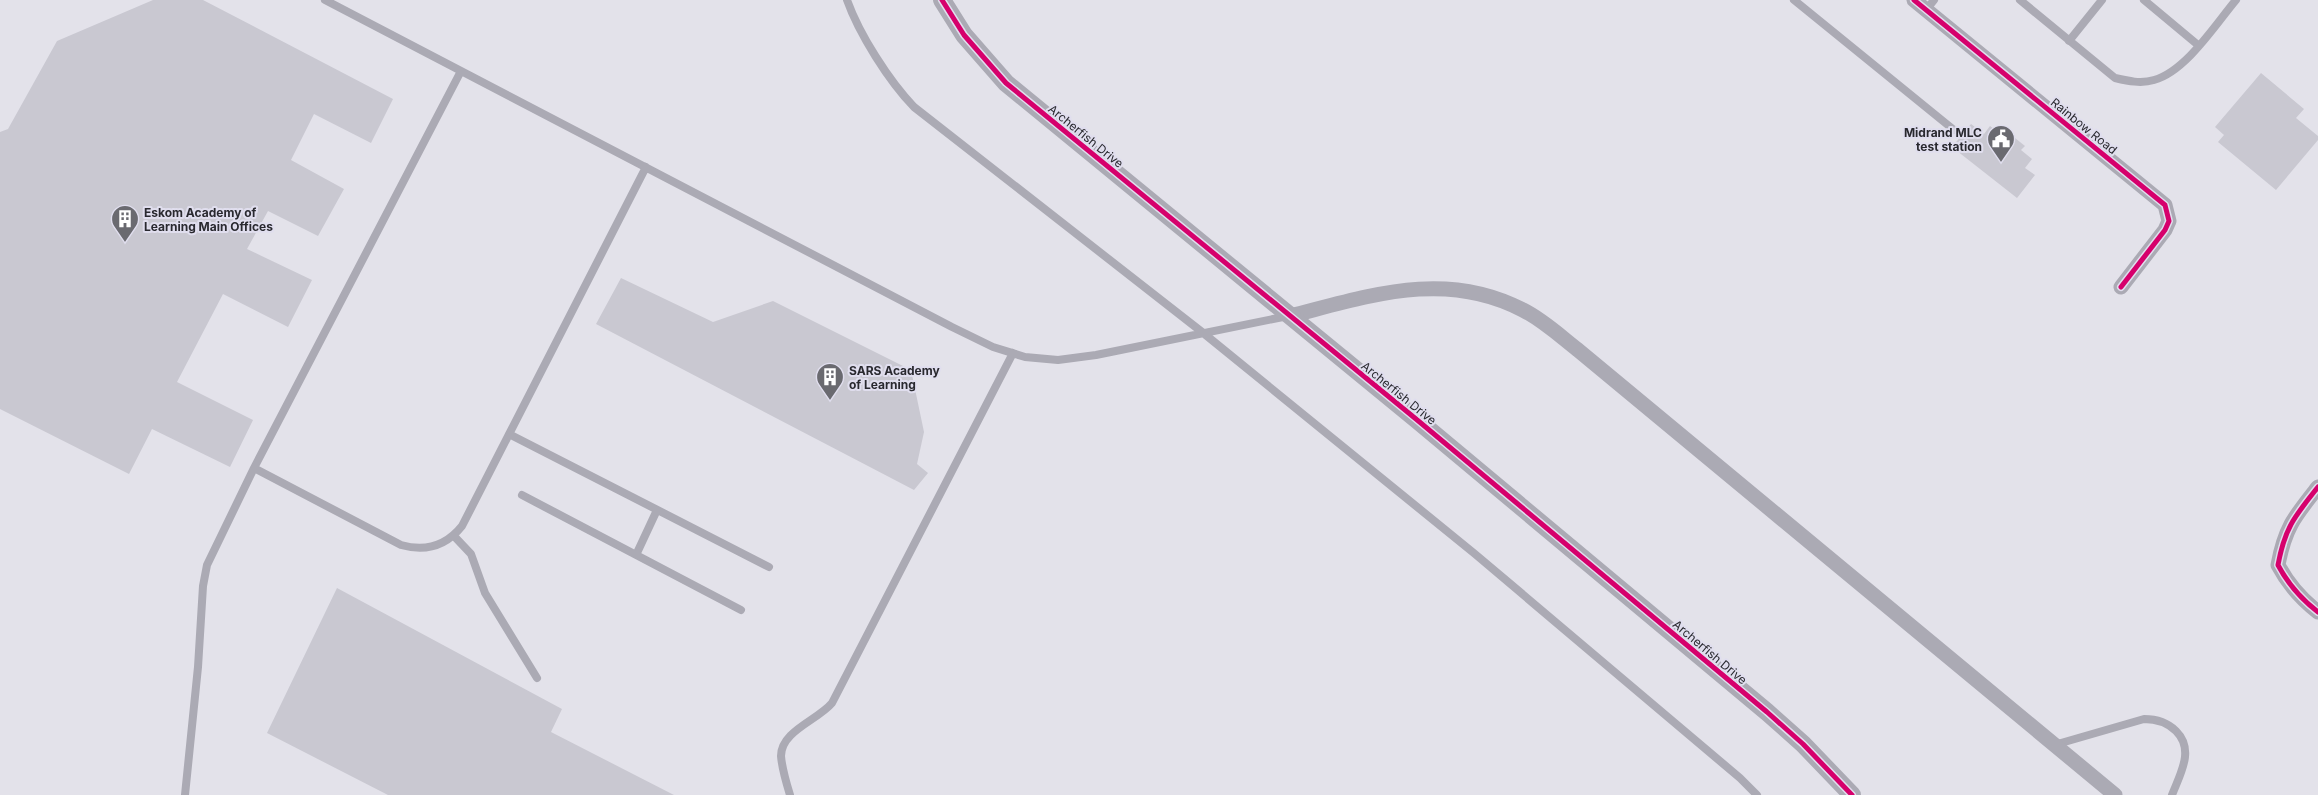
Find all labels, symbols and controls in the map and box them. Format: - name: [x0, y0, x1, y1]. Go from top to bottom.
- street label: Rainbow Road: [2048, 95, 2120, 157]
- street label: Archerfish Drive: [1045, 101, 1127, 171]
- public building icon: Midrand MLC test station: [1986, 124, 2016, 163]
- place label: Midrand MLC test station: [1904, 125, 1982, 154]
- building icon: Eskom Academy of Learning Main Offices: [110, 204, 140, 243]
- place label: Eskom Academy of Learning Main Offices: [144, 205, 273, 234]
- street label: Archerfish Drive: [1358, 358, 1440, 428]
- building icon: SARS Academy of Learning: [815, 362, 845, 401]
- place label: SARS Academy of Learning: [849, 363, 941, 392]
- street label: Archerfish Drive: [1670, 617, 1750, 687]

